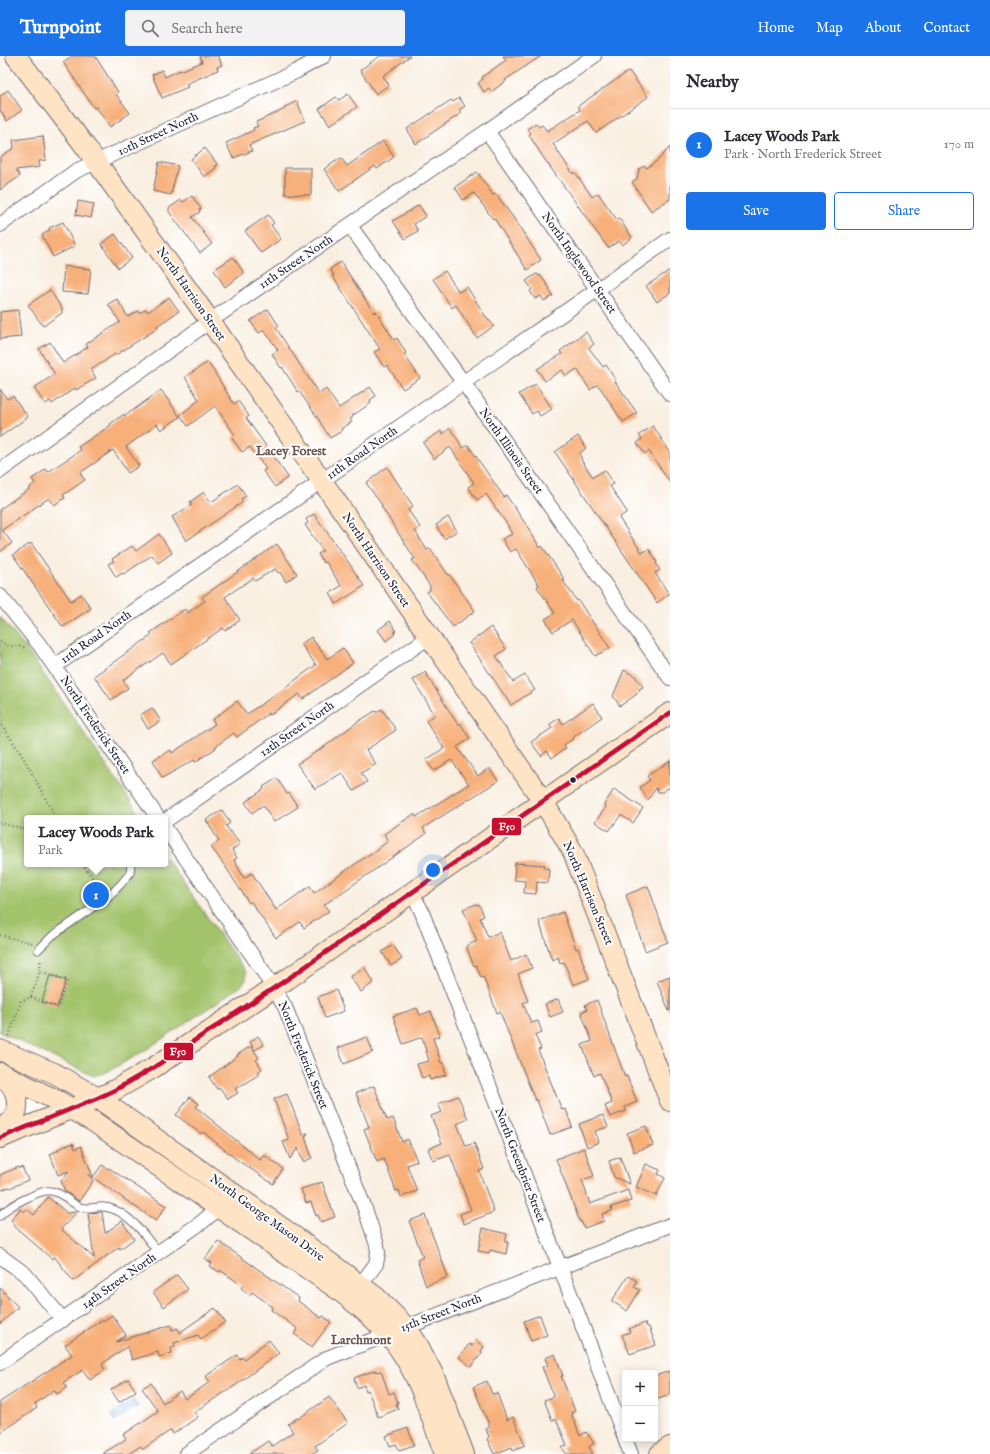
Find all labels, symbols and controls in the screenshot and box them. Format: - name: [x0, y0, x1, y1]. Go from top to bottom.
- search box: [125, 10, 405, 46]
- text: Turnpoint: [20, 16, 101, 40]
- icon: search: [139, 17, 161, 39]
- text: Search here: [171, 19, 243, 38]
- text: Home: [758, 19, 794, 37]
- text: Map: [816, 19, 843, 37]
- text: About: [865, 19, 901, 37]
- text: Contact: [923, 19, 970, 37]
- text: Nearby: [686, 72, 739, 93]
- street label: 10th Street North: [115, 109, 201, 159]
- text: Lacey Woods Park: [724, 127, 840, 146]
- text: 1: [697, 136, 701, 153]
- text: 170 m: [944, 136, 974, 153]
- text: Park · North Frederick Street: [724, 146, 882, 163]
- button: Save: [686, 192, 826, 230]
- button: Share: [834, 192, 974, 230]
- street label: North Inglewood Street: [538, 209, 620, 317]
- street label: 11th Street North: [256, 231, 336, 292]
- street label: North Harrison Street: [153, 244, 229, 344]
- street label: North Illinois Street: [476, 405, 546, 497]
- street label: 11th Road North: [324, 423, 401, 483]
- district label: Lacey Forest: [255, 443, 327, 460]
- street label: North Harrison Street: [339, 510, 413, 610]
- street label: 11th Road North: [58, 607, 135, 667]
- street label: North Frederick Street: [57, 673, 133, 777]
- street label: 12th Street North: [257, 698, 337, 760]
- unlabelled marker: [568, 775, 578, 785]
- popup: [24, 815, 168, 867]
- line badge: F50: [491, 817, 522, 836]
- text: F50: [499, 820, 516, 834]
- text: Lacey Woods Park: [38, 823, 154, 842]
- street label: North Harrison Street: [559, 839, 617, 947]
- text: Park: [38, 842, 63, 859]
- your location: [423, 860, 443, 880]
- pin: 1: [83, 880, 109, 910]
- street label: North Frederick Street: [275, 999, 331, 1111]
- line badge: F50: [163, 1042, 194, 1061]
- text: F50: [170, 1045, 187, 1059]
- street label: North Greenbrier Street: [491, 1106, 549, 1224]
- street label: North George Mason Drive: [207, 1171, 328, 1265]
- street label: 14th Street North: [79, 1249, 160, 1312]
- street label: 15th Street North: [398, 1290, 484, 1335]
- district label: Larchmont: [330, 1332, 392, 1349]
- map controls: [622, 1370, 658, 1442]
- button: +: [622, 1370, 658, 1406]
- button: −: [622, 1406, 658, 1442]

